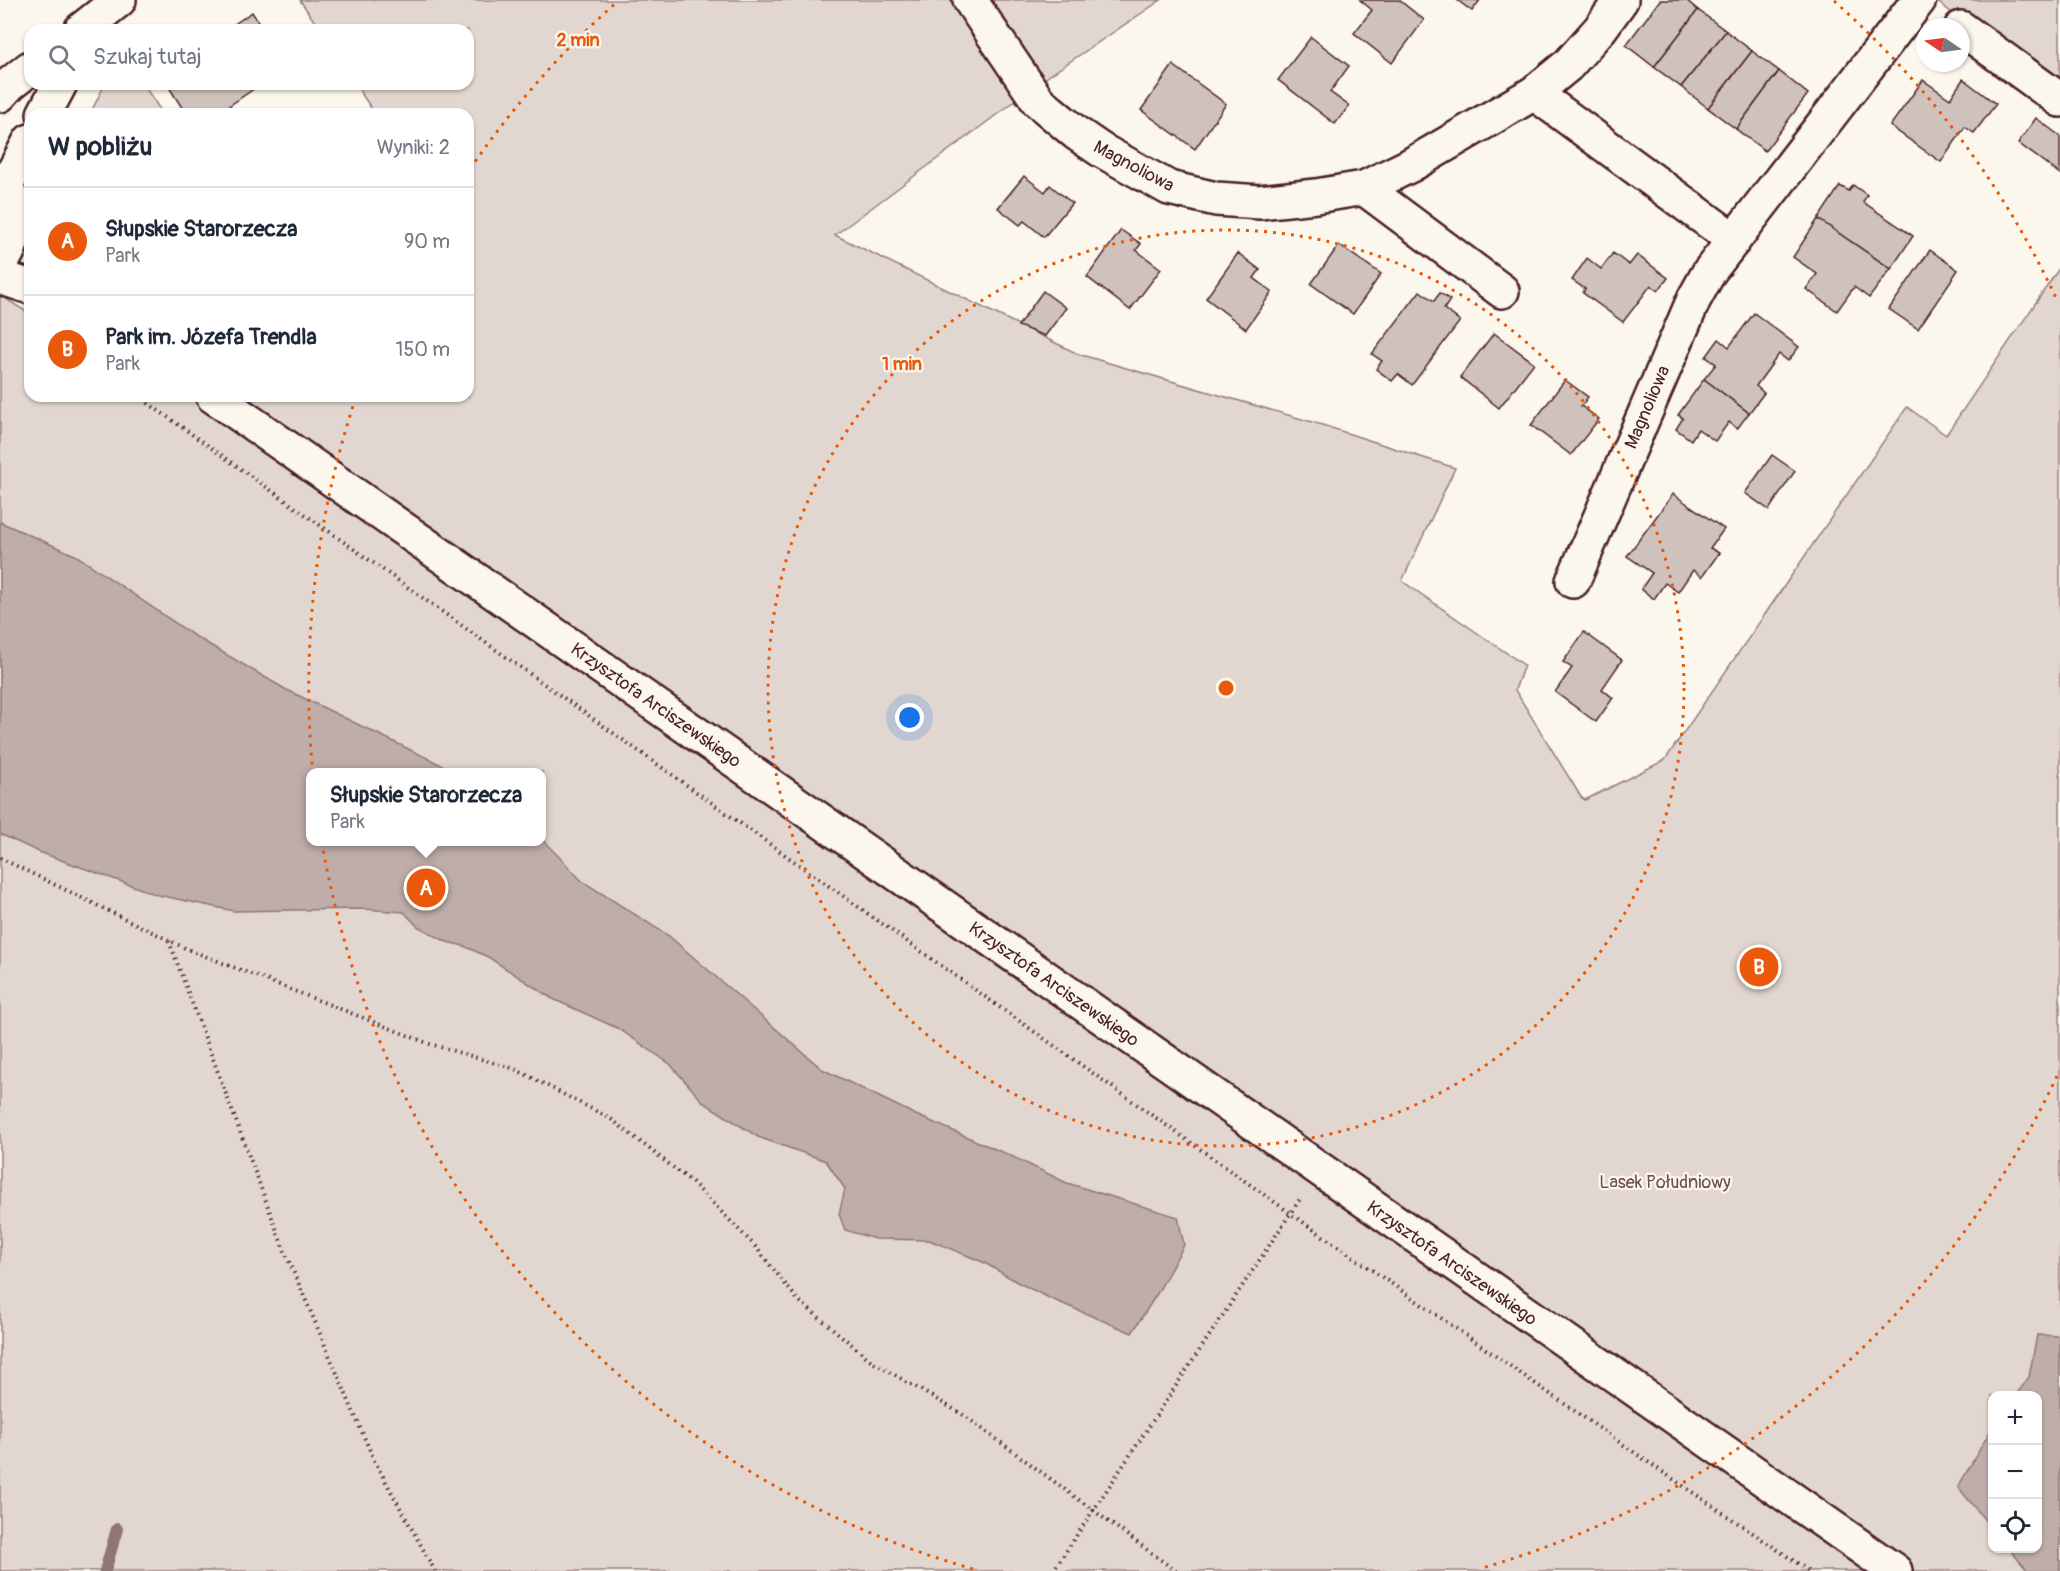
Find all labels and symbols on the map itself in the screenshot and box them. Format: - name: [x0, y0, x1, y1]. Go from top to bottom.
- north arrow: [1916, 18, 1970, 72]
- text: 2 min: [556, 29, 600, 52]
- street label: Magnoliowa: [1089, 136, 1178, 197]
- text: 1 min: [882, 353, 922, 376]
- street label: Magnoliowa: [1620, 362, 1675, 452]
- street label: Krzysztofa Arciszewskiego: [566, 638, 746, 773]
- centre of rings: [1216, 678, 1236, 698]
- your location: [895, 703, 924, 732]
- pin: A: [406, 866, 446, 910]
- street label: Krzysztofa Arciszewskiego: [964, 917, 1144, 1052]
- pin: B: [1740, 944, 1778, 990]
- park label: Lasek Południowy: [1599, 1171, 1731, 1194]
- street label: Krzysztofa Arciszewskiego: [1362, 1196, 1542, 1331]

